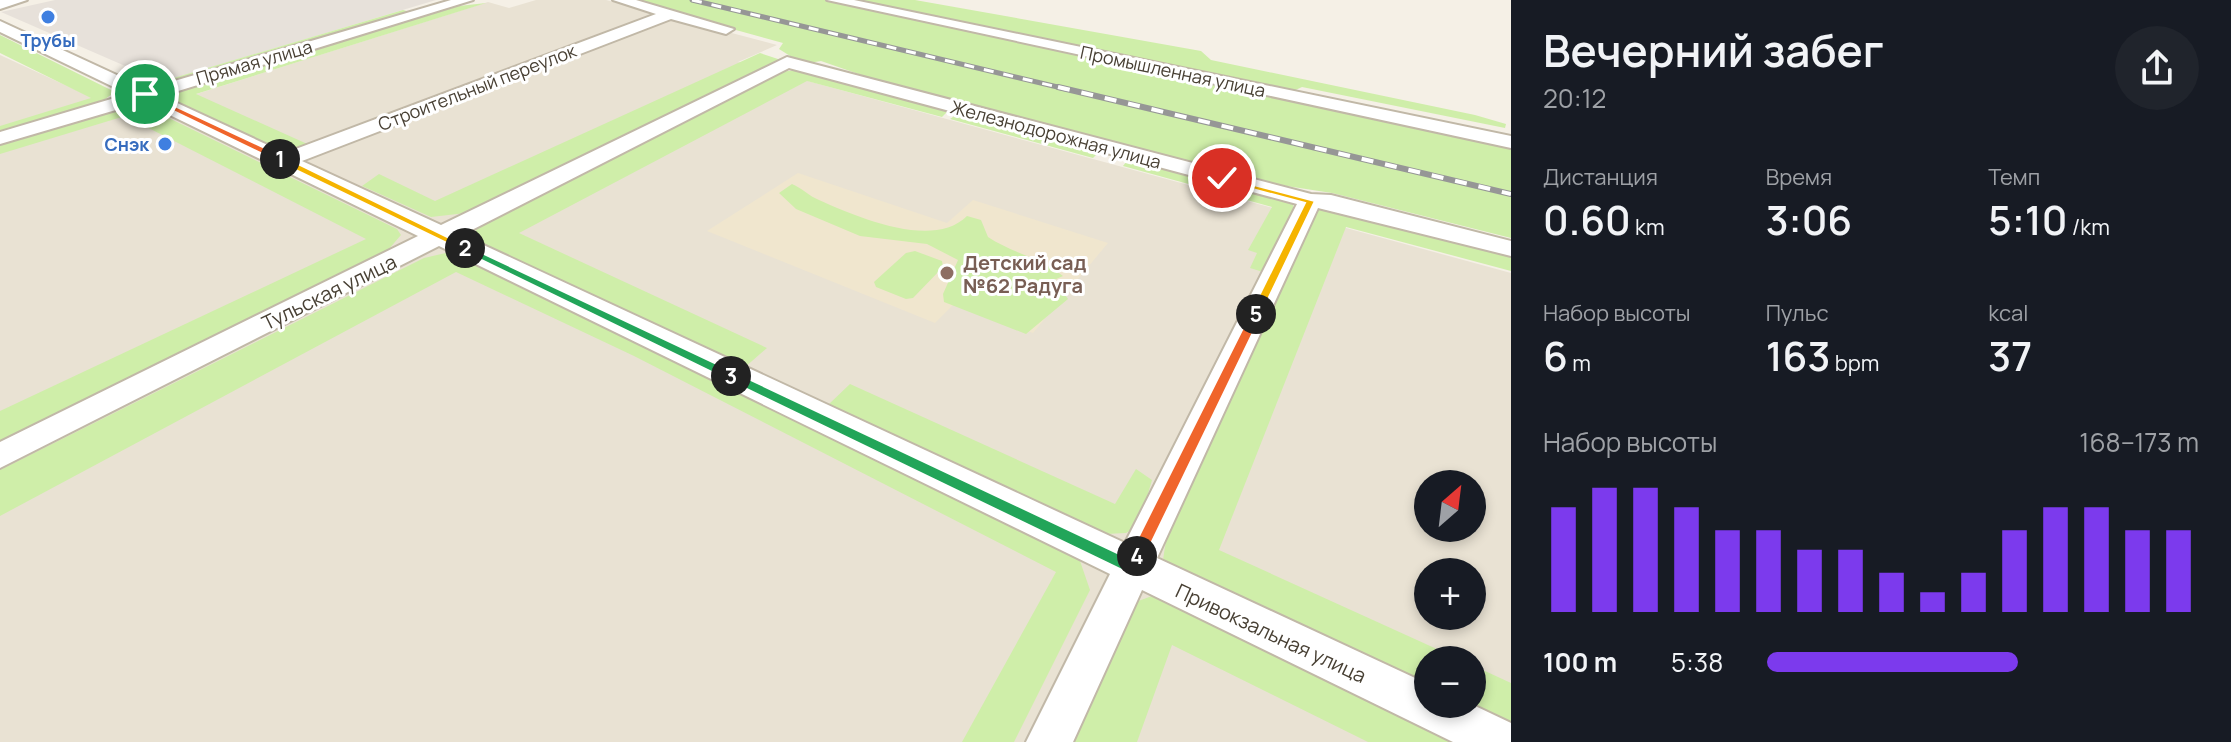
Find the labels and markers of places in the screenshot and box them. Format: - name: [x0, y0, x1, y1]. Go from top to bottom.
- marker: Трубы: [39, 8, 57, 26]
- place label: Трубы: [21, 28, 75, 52]
- pin: [111, 60, 179, 128]
- place label: Снэк: [104, 132, 150, 156]
- marker: Снэк: [156, 135, 174, 153]
- pin: 1: [260, 139, 300, 179]
- pin: [1188, 144, 1256, 212]
- pin: 2: [445, 228, 485, 268]
- place label: Детский сад №62 Радуга: [963, 249, 1087, 299]
- marker: Детский сад №62 Радуга: [938, 264, 956, 282]
- pin: 5: [1236, 294, 1276, 334]
- pin: 3: [711, 356, 751, 396]
- pin: 4: [1117, 536, 1157, 576]

